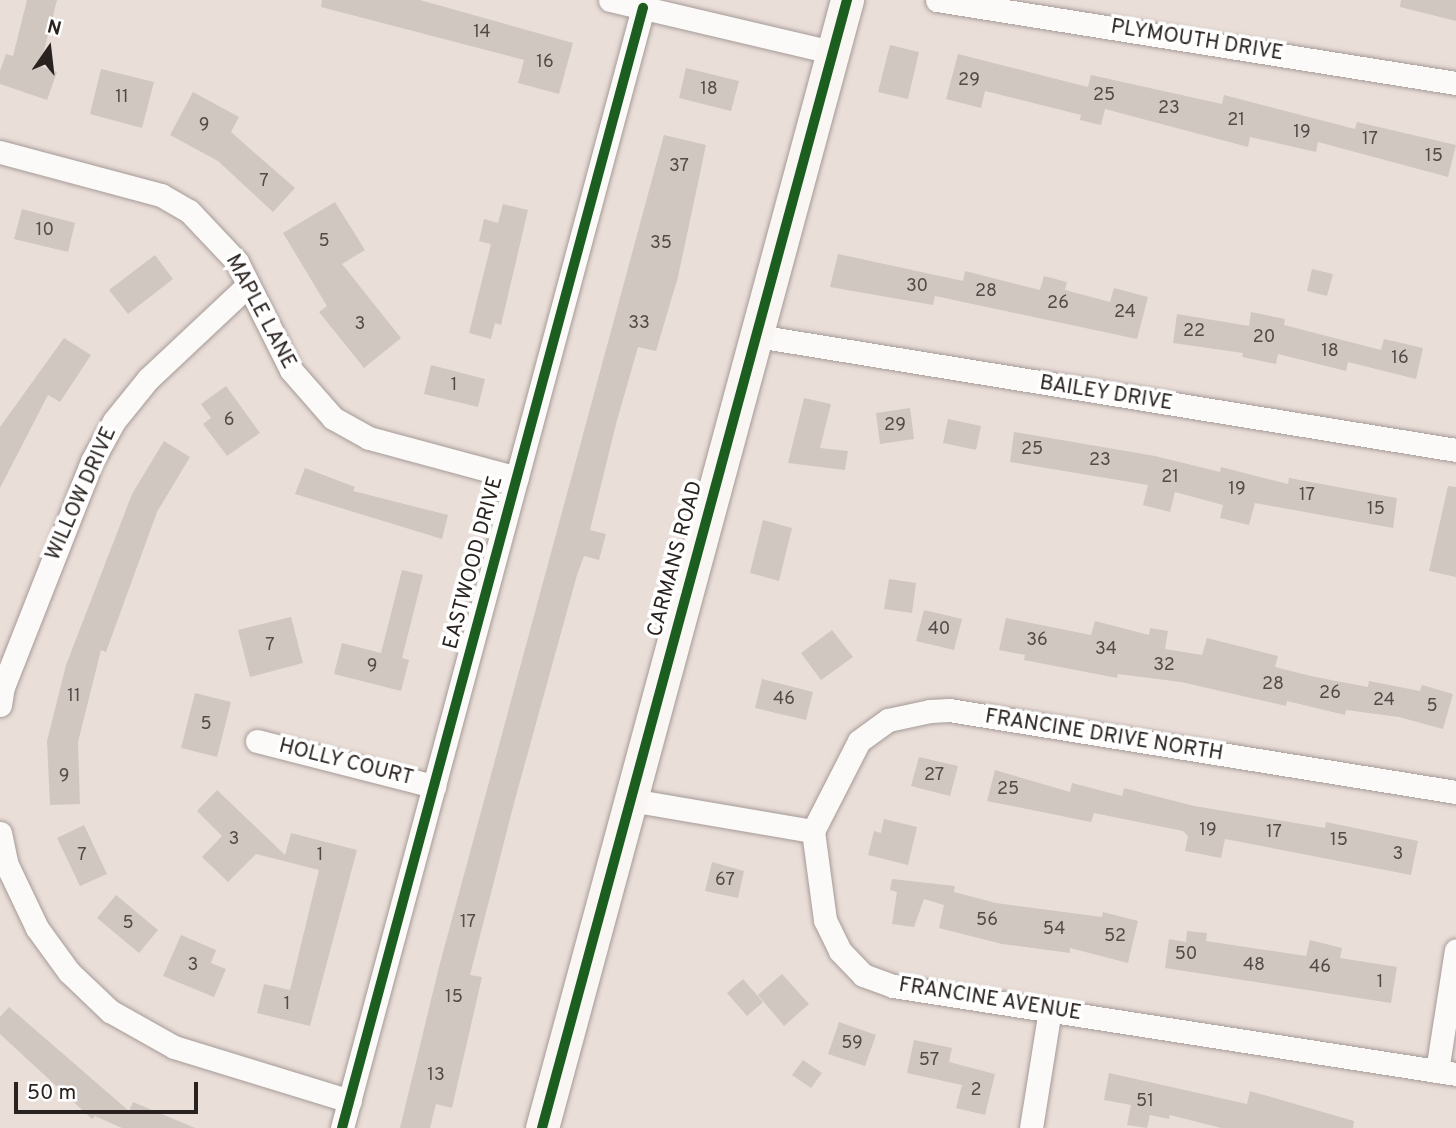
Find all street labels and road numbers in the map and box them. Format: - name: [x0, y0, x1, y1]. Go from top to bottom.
- street label: PLYMOUTH DRIVE: [1109, 15, 1285, 67]
- street label: MAPLE LANE: [219, 250, 301, 374]
- street label: BAILEY DRIVE: [1037, 371, 1175, 417]
- street label: WILLOW DRIVE: [41, 423, 123, 565]
- street label: EASTWOOD DRIVE: [439, 474, 509, 652]
- street label: CARMANS ROAD: [643, 478, 709, 640]
- street label: FRANCINE DRIVE NORTH: [983, 705, 1225, 767]
- street label: HOLLY COURT: [276, 734, 416, 792]
- street label: FRANCINE AVENUE: [896, 973, 1084, 1027]

